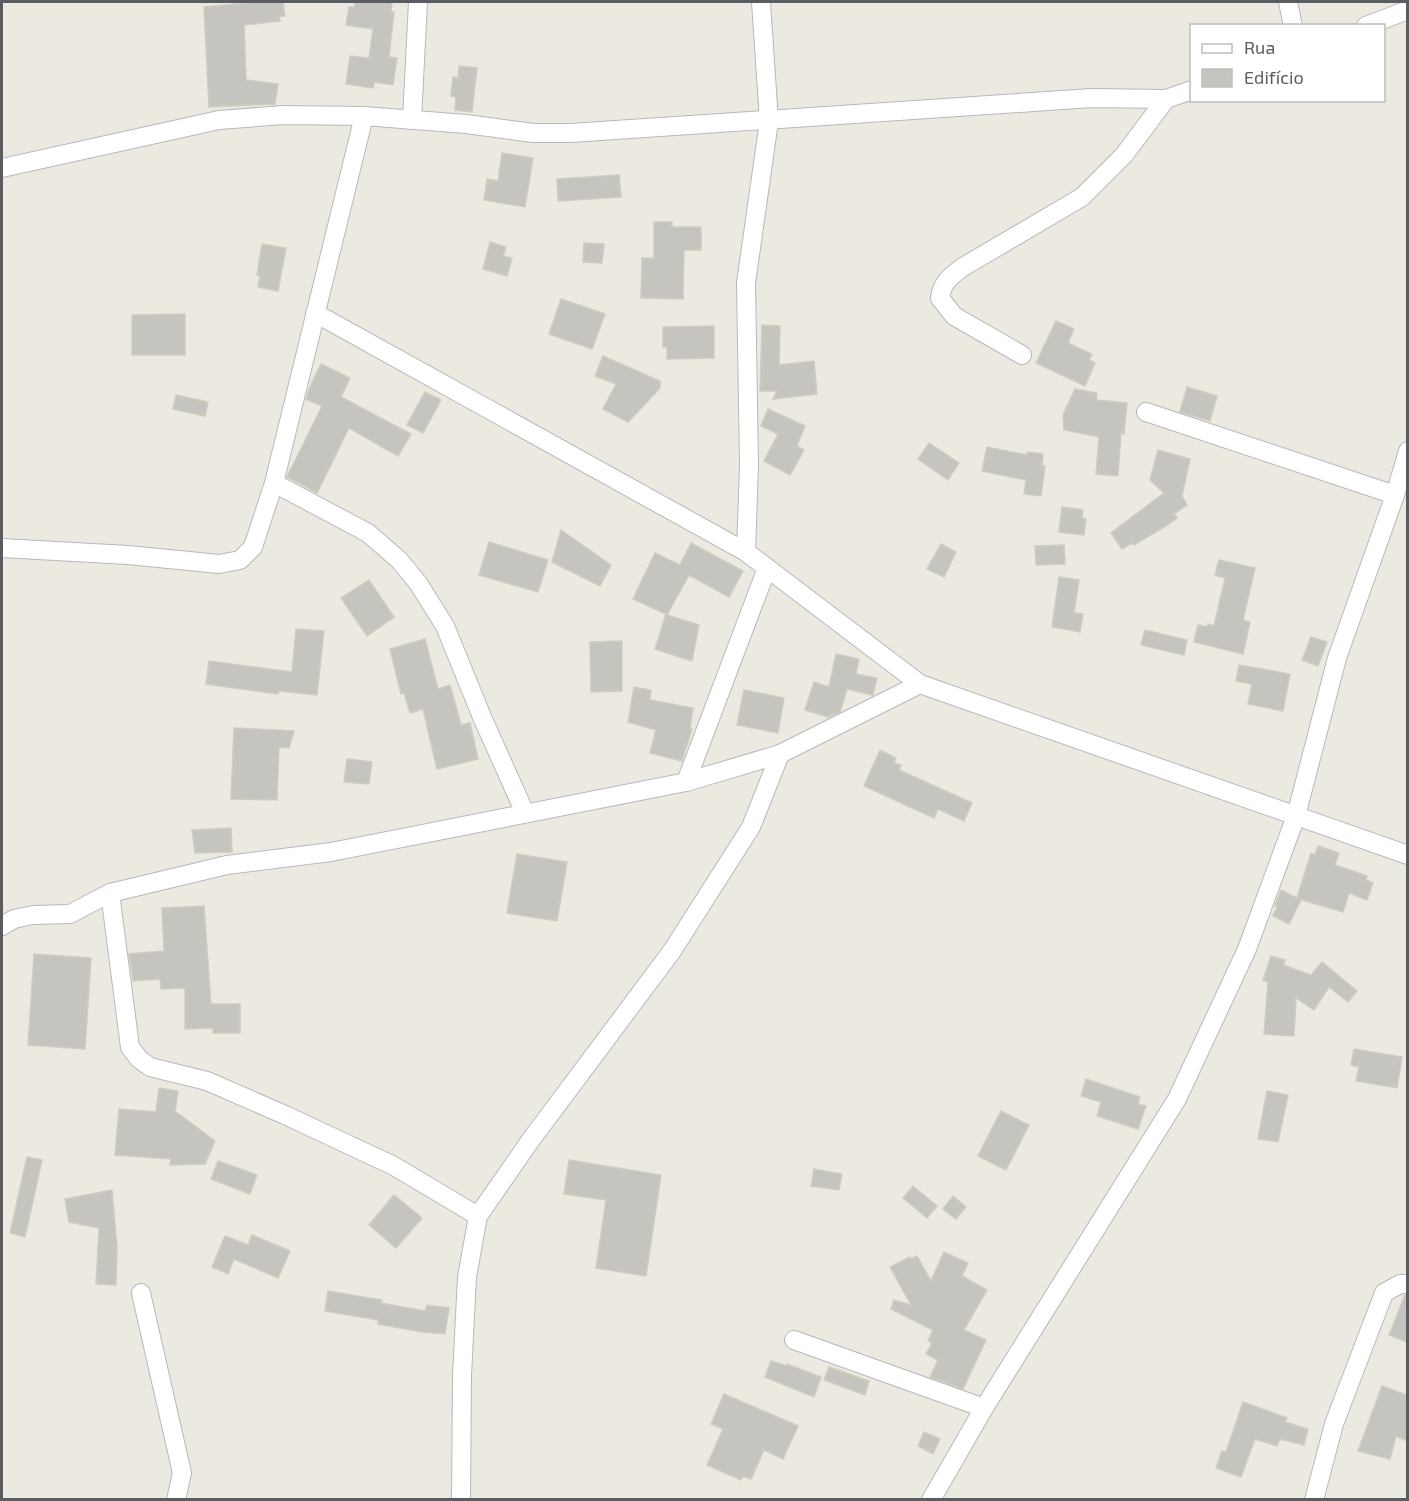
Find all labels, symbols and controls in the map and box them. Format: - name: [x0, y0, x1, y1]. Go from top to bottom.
- legend: [1190, 24, 1385, 102]
- text: Rua: [1244, 36, 1275, 58]
- text: Edifício: [1244, 66, 1304, 88]

